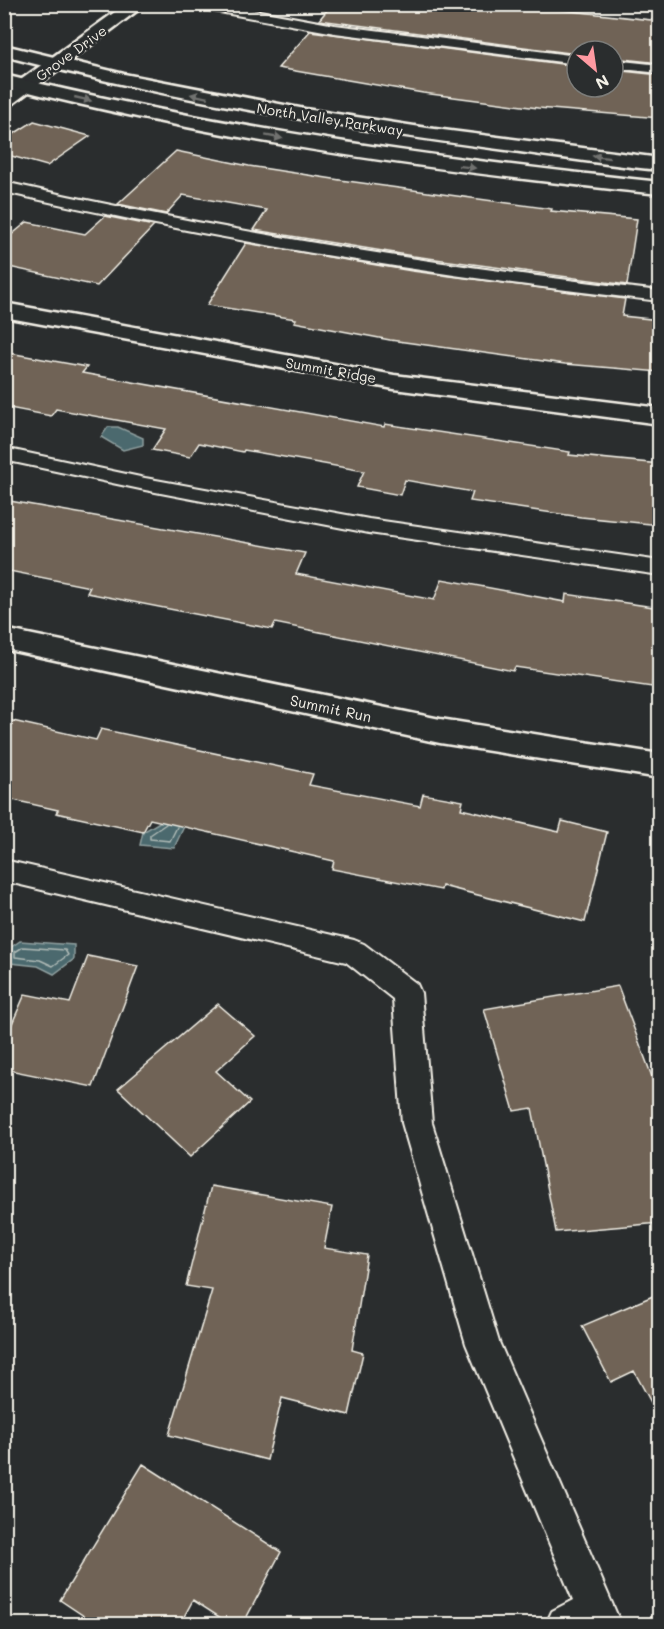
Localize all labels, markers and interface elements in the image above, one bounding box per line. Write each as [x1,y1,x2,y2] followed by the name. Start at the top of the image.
[32,21,110,85] street label: Grove Drive
[565,39,625,99] north arrow
[592,70,613,95] text: N
[190,90,208,100] one-way arrow
[74,95,92,105] one-way arrow
[255,98,405,140] street label: North Valley Parkway
[265,133,284,142] one-way arrow
[592,152,611,161] one-way arrow
[457,162,476,172] one-way arrow
[284,353,378,387] street label: Summit Ridge
[288,690,374,726] street label: Summit Run

